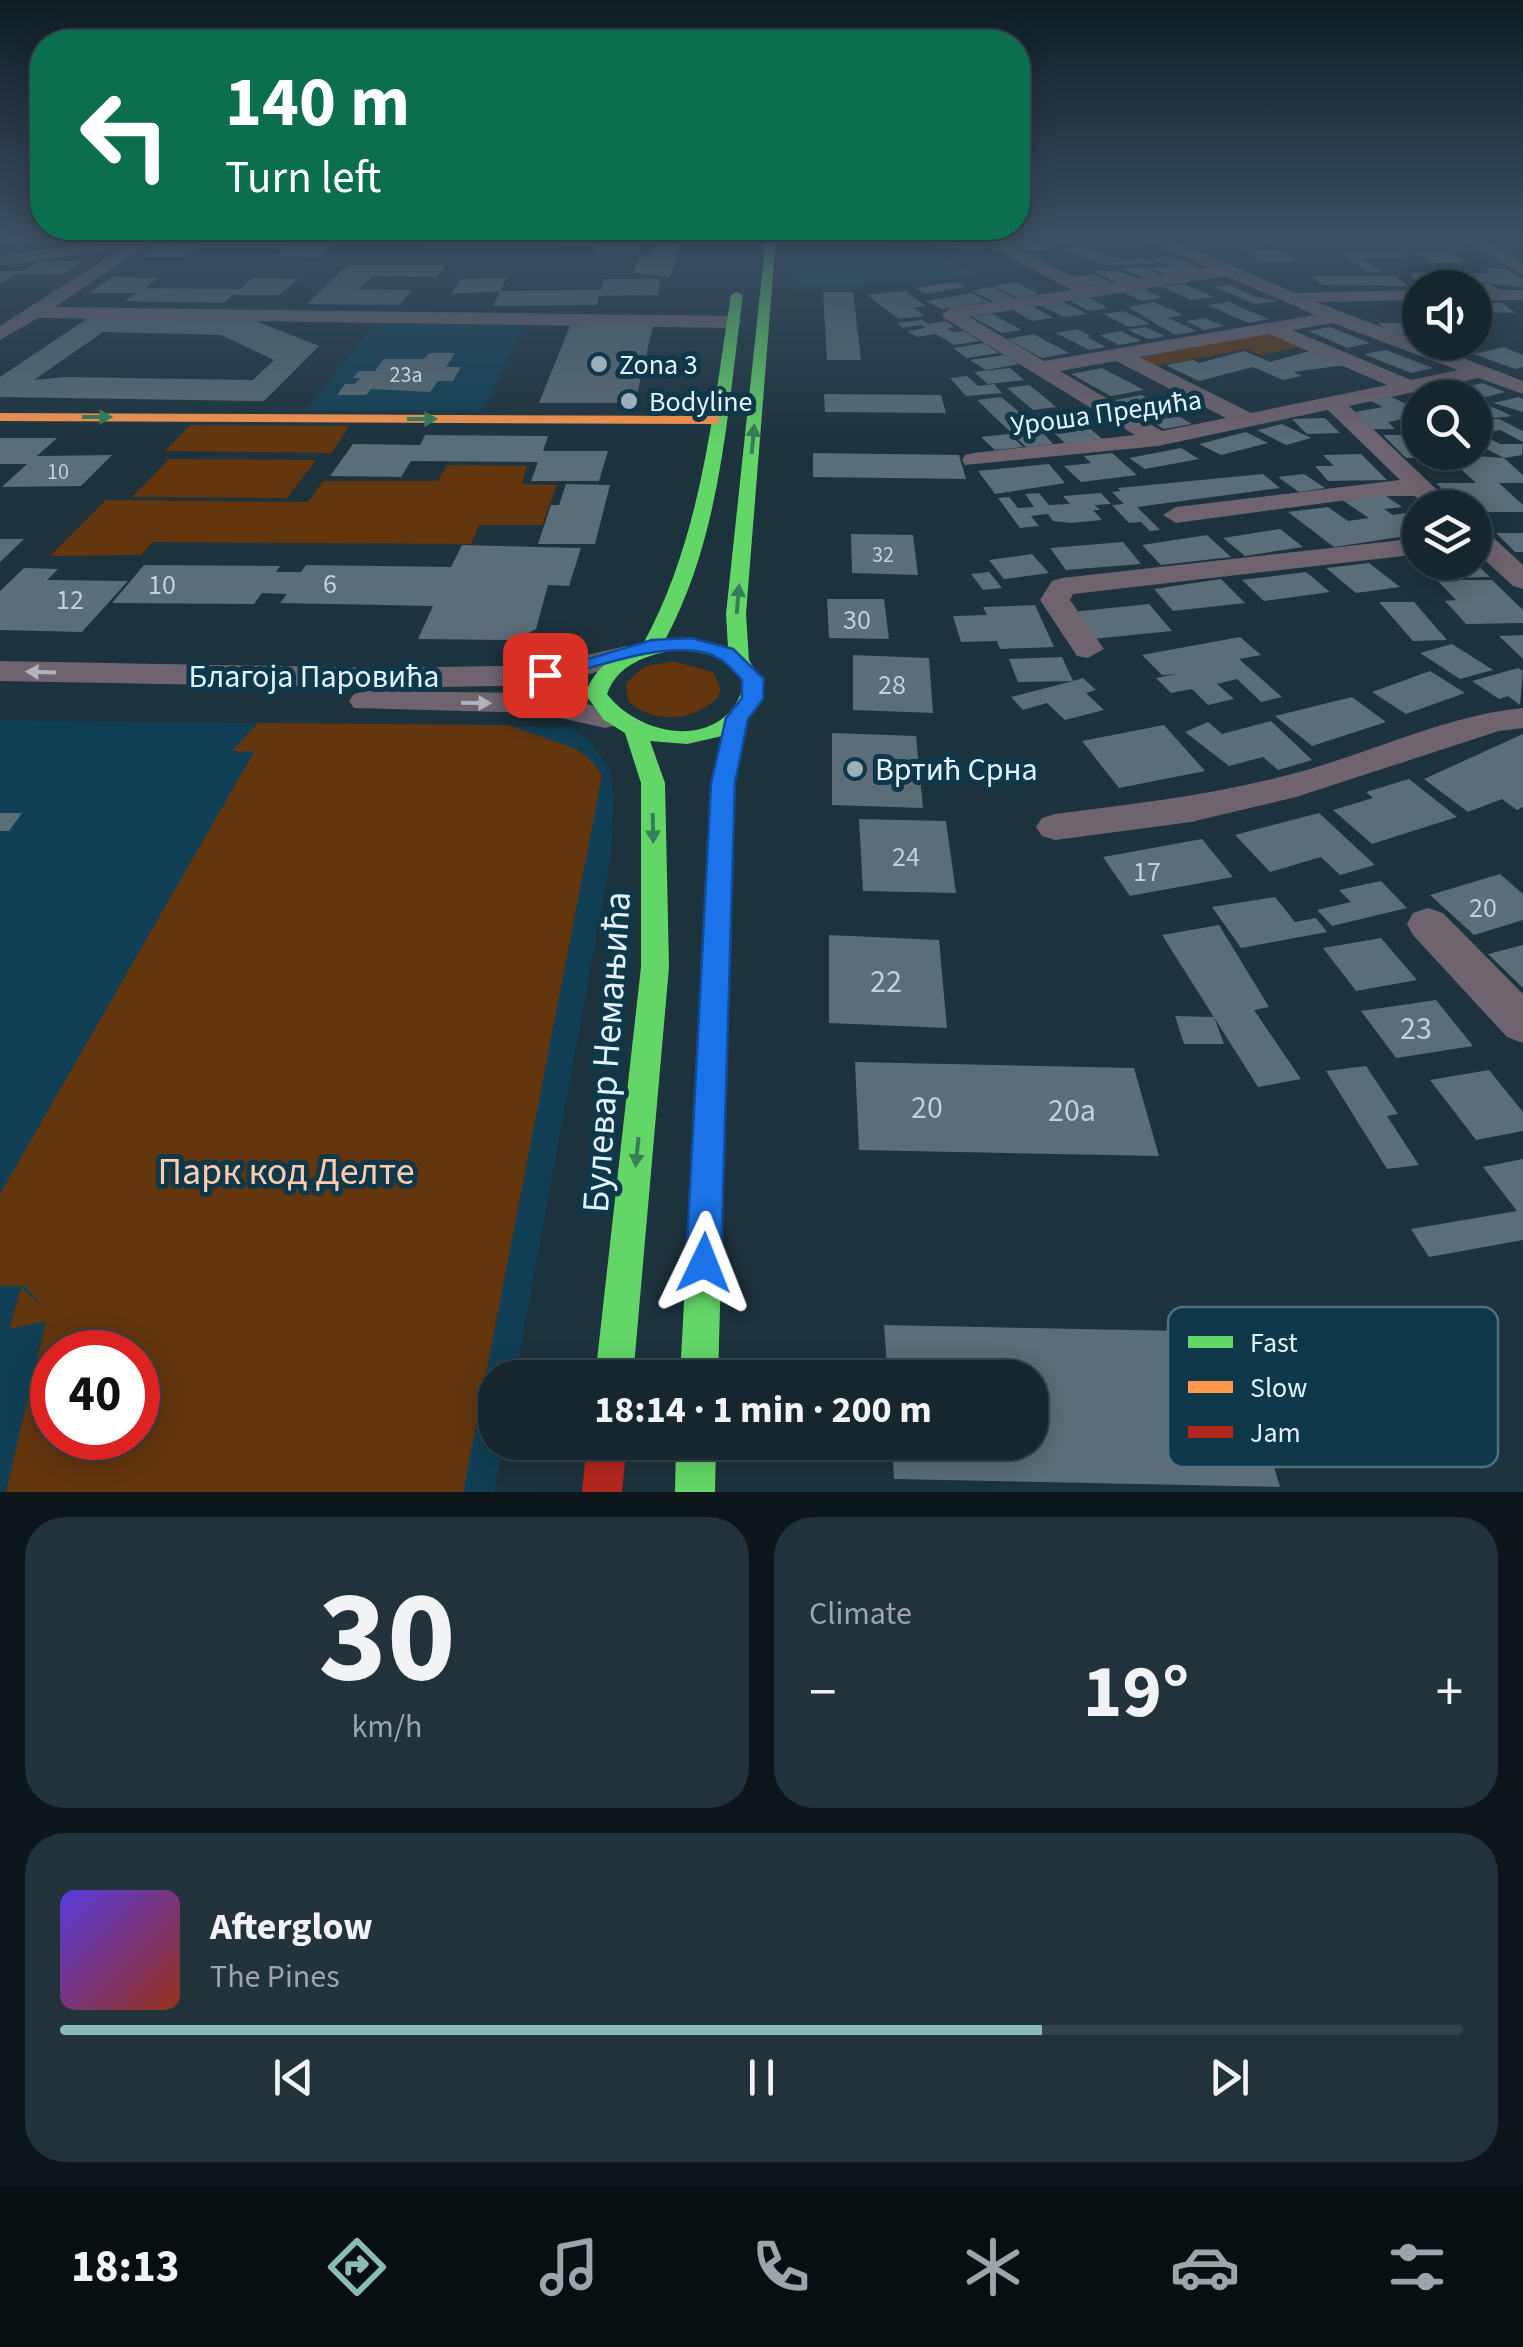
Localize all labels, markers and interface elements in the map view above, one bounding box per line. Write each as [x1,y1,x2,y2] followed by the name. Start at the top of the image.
[225,53,410,153] text: 140 m
[60,70,190,200] icon: left
[225,146,381,210] text: Turn left
[1402,270,1492,580] map controls
[1402,270,1492,360] button: sound
[619,345,698,385] place label: Zona 3
[588,353,610,375] marker: Zona 3
[390,359,422,391] house number: 23a
[1008,380,1204,446] street label: Уроша Предића
[1402,380,1492,470] button: search
[649,382,753,422] place label: Bodyline
[618,390,640,412] marker: Bodyline
[82,410,114,426] one-way arrow
[407,411,439,427] one-way arrow
[745,423,761,455] one-way arrow
[47,456,69,488] house number: 10
[1402,490,1492,580] button: layers
[872,539,894,571] house number: 32
[323,564,337,604] house number: 6
[148,565,176,605] house number: 10
[56,580,84,620] house number: 12
[730,582,746,614] one-way arrow
[843,600,871,640] house number: 30
[503,633,588,718] pin
[518,648,573,703] icon: arrive
[189,654,439,700] street label: Благоја Паровића
[25,664,57,680] one-way arrow
[878,665,906,705] house number: 28
[461,695,493,711] one-way arrow
[875,747,1038,793] place label: Вртић Срна
[844,758,866,780] marker: Вртић Срна
[646,813,662,845] one-way arrow
[892,837,920,877] house number: 24
[1133,852,1161,892] house number: 17
[1469,888,1497,928] house number: 20
[569,890,645,1214] street label: Булевар Немањића
[870,959,902,1005] house number: 22
[1400,1006,1432,1052] house number: 23
[911,1085,943,1131] house number: 20
[1048,1088,1096,1134] house number: 20a
[628,1137,644,1169] one-way arrow
[157,1145,415,1199] park label: Парк код Делте
[652,1211,756,1315] position arrow
[1168,1307,1498,1467] legend
[1250,1323,1298,1363] text: Fast
[30,1330,160,1460] speed limit sign: 40
[1250,1368,1307,1408] text: Slow
[594,1383,932,1437] text: 18:14 · 1 min · 200 m
[1250,1413,1301,1453] text: Jam
[318,1546,456,1731] text: 30
[809,1591,912,1637] text: Climate
[1083,1639,1189,1746] text: 19°
[809,1654,836,1732] text: −
[1436,1654,1463,1732] text: +
[352,1704,422,1750] text: km/h
[210,1900,373,1954] text: Afterglow
[210,1954,340,2000] text: The Pines
[266,2050,321,2105] icon: previous
[734,2050,789,2105] icon: pause
[1202,2050,1257,2105] icon: next
[322,2232,392,2302] icon: directions
[534,2232,604,2302] icon: music
[746,2232,816,2302] icon: phone
[958,2232,1028,2302] icon: climate
[1170,2232,1240,2302] icon: car
[1382,2232,1452,2302] icon: filters
[71,2235,180,2299] text: 18:13

